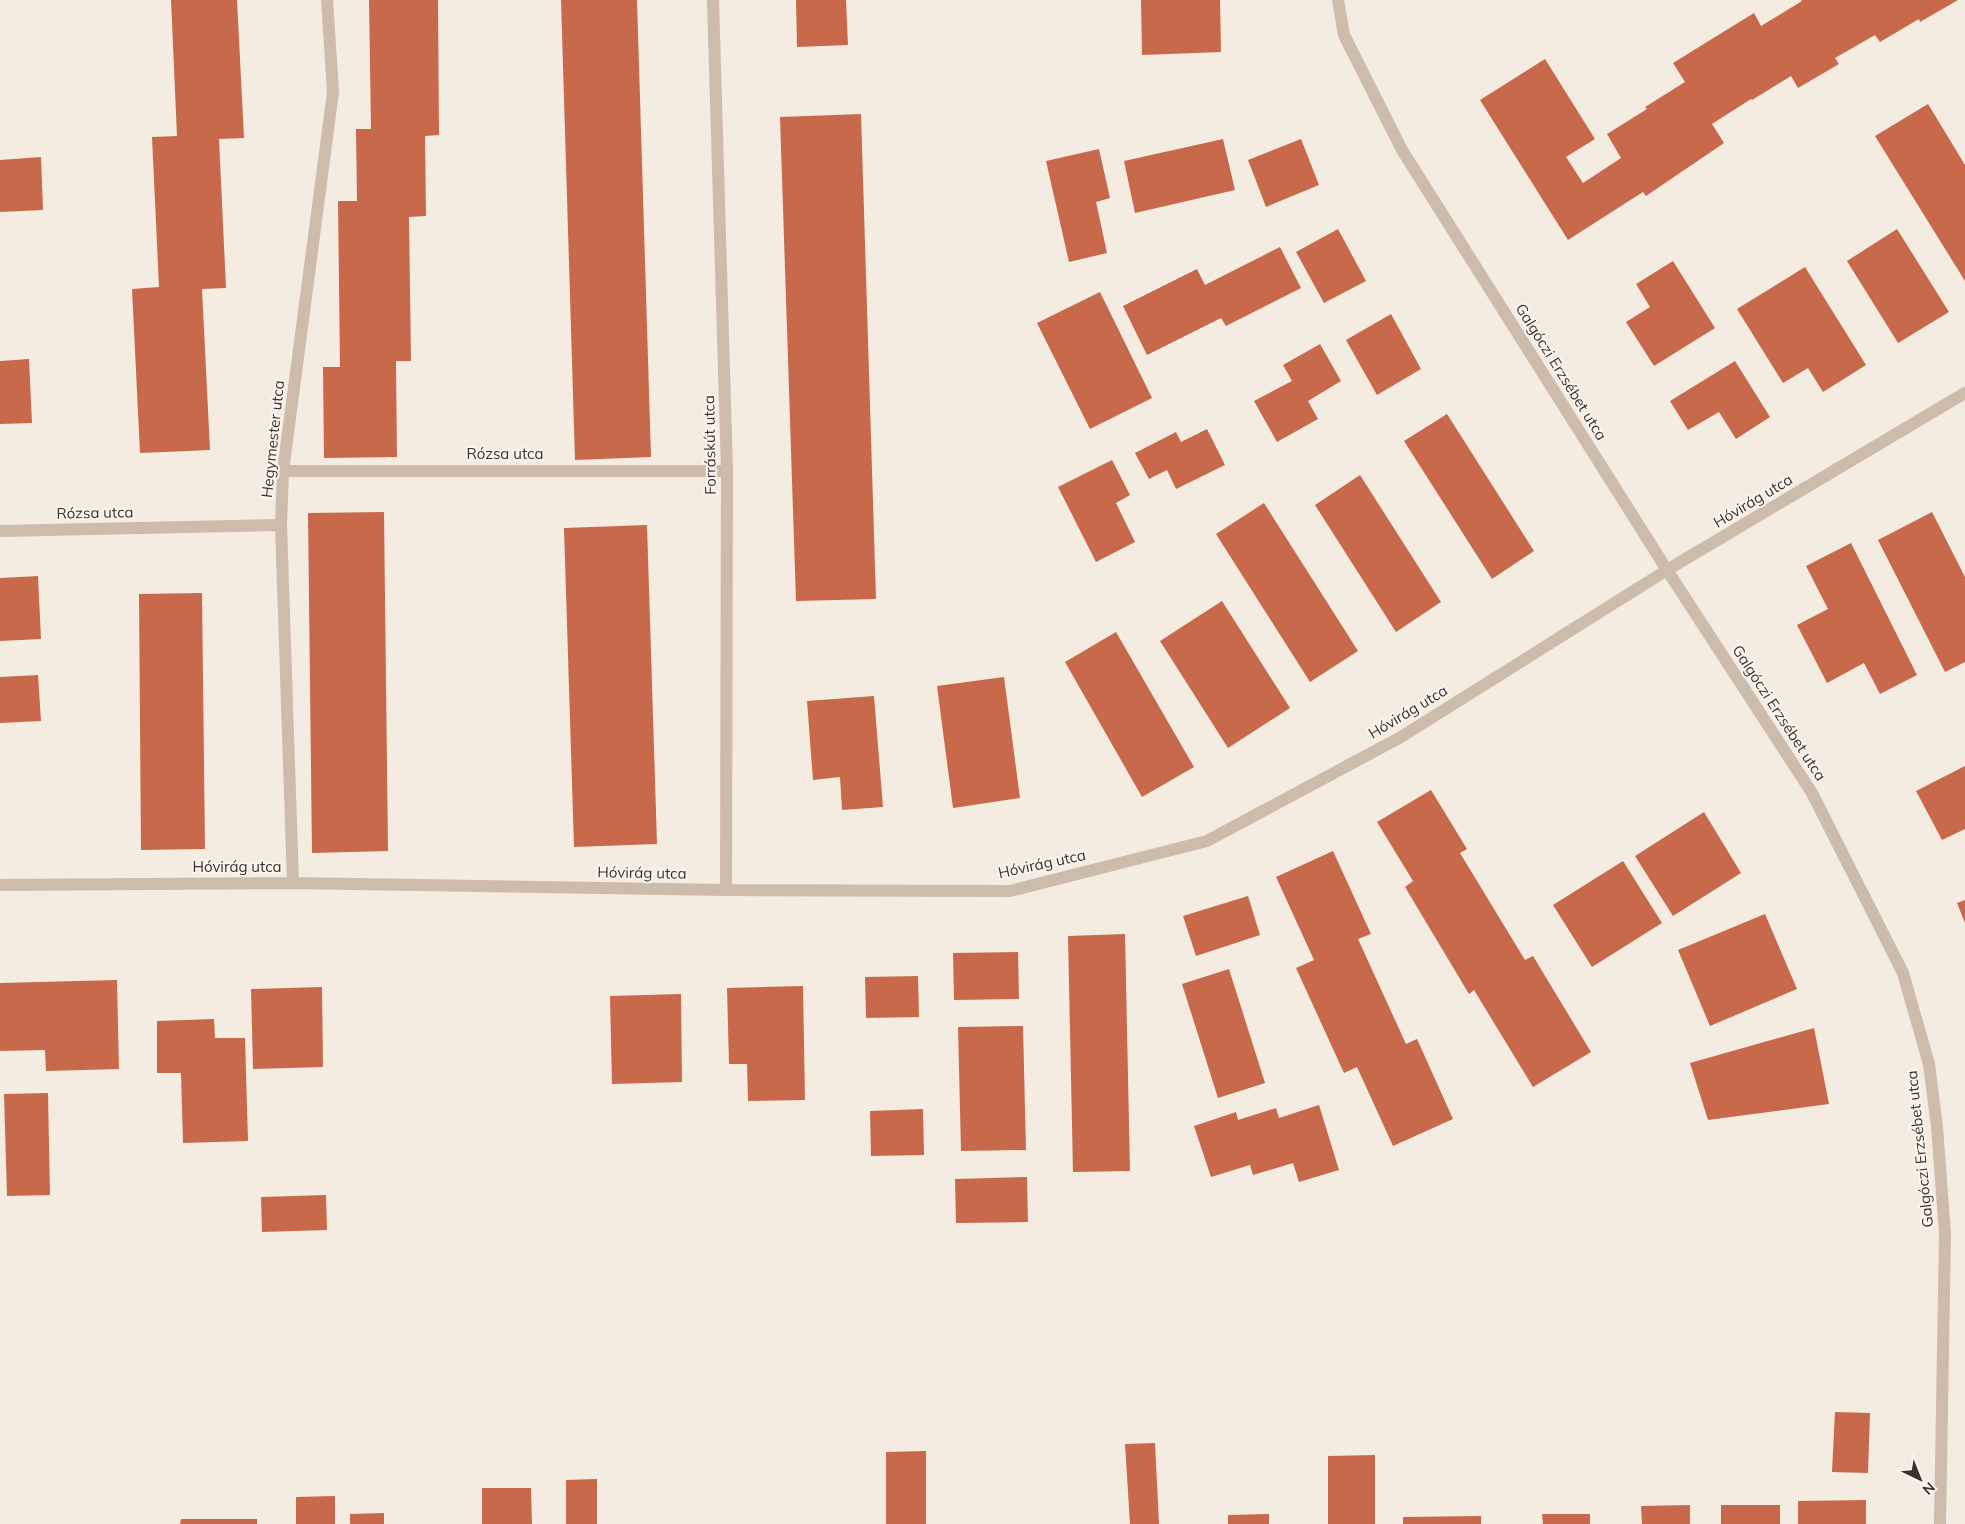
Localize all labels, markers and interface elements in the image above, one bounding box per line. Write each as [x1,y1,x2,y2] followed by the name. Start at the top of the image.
[1512,300,1611,444] street label: Galgóczi Erzsébet utca
[257,379,288,499] street label: Hegymester utca
[699,395,720,495] street label: Forráskút utca
[467,444,543,463] street label: Rózsa utca
[1710,469,1796,532] street label: Hóvirág utca
[56,502,134,523] street label: Rózsa utca
[1728,641,1830,784] street label: Galgóczi Erzsébet utca
[1365,680,1451,743] street label: Hóvirág utca
[996,845,1087,882] street label: Hóvirág utca
[192,857,282,876] street label: Hóvirág utca
[597,862,687,883] street label: Hóvirág utca
[1902,1070,1937,1229] street label: Galgóczi Erzsébet utca
[1895,1454,1945,1504] north arrow
[1919,1478,1939,1499] text: N

